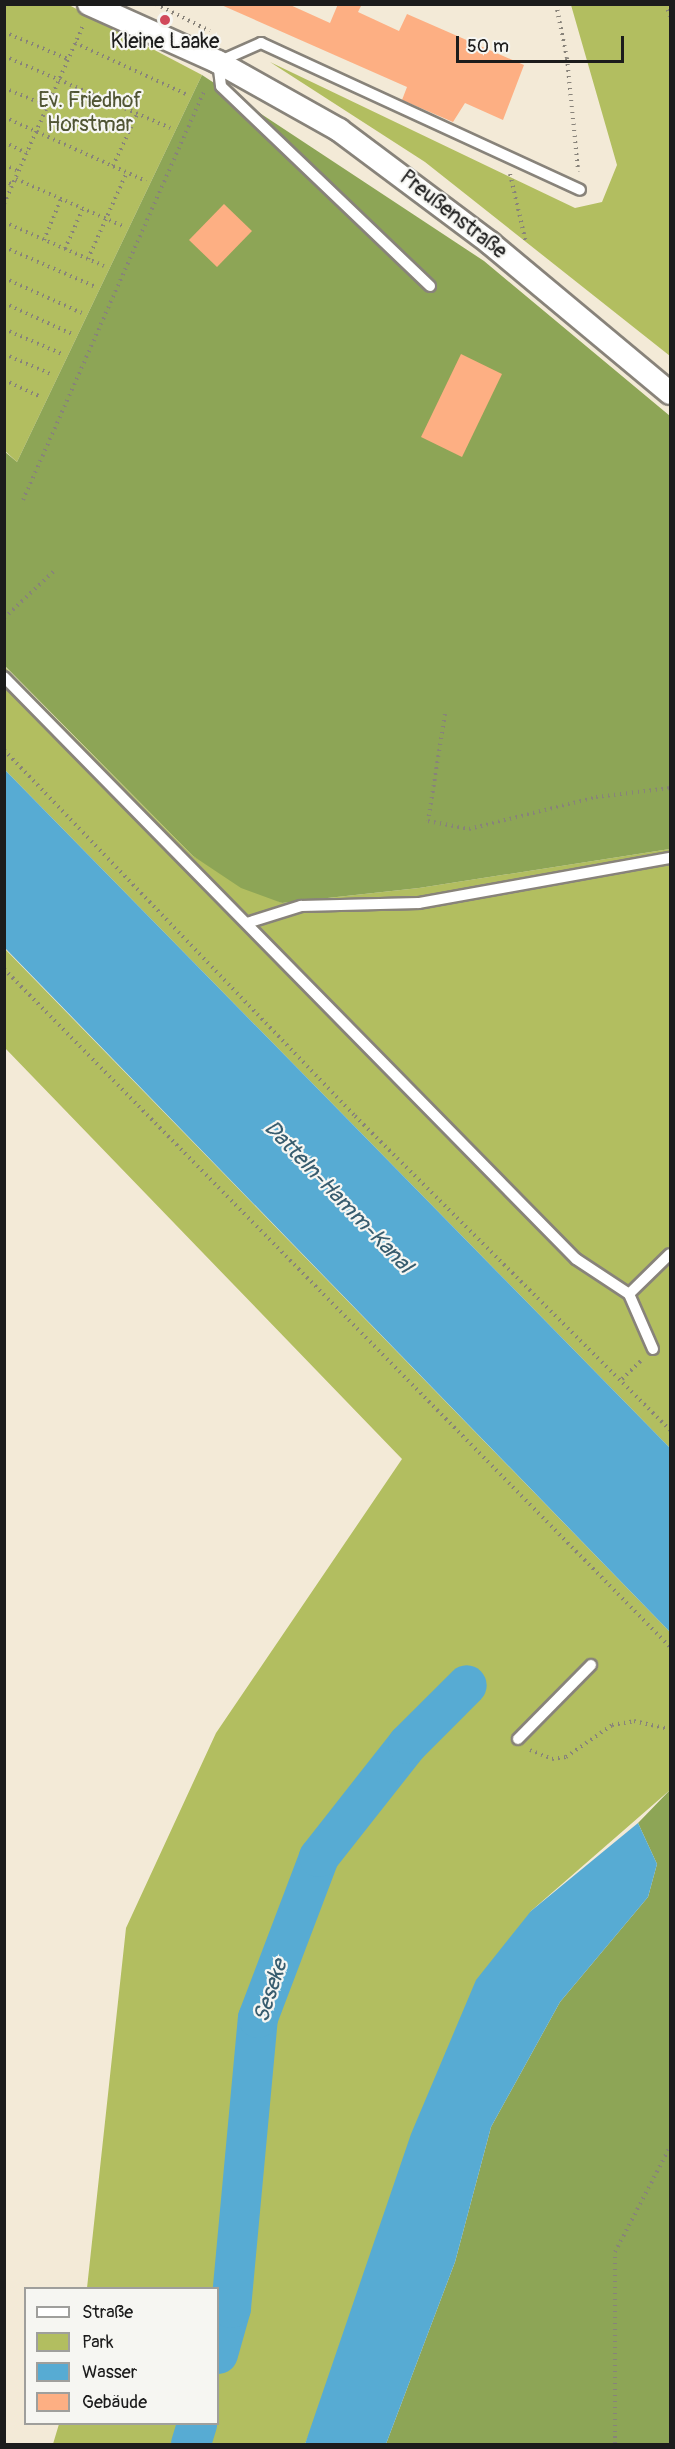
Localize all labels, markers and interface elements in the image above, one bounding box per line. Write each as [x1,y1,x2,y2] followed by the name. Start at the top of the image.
[158,13,172,27] marker: Kleine Laake
[459,24,627,62] scale bar
[111,29,219,55] place label: Kleine Laake
[467,35,509,58] text: 50 m
[38,88,142,138] park label: Ev. Friedhof Horstmar
[394,165,512,265] street label: Preußenstraße
[258,1115,418,1279] water label: Datteln-Hamm-Kanal
[249,1956,293,2026] water label: Seseke
[24,2287,219,2425] legend
[82,2301,133,2324] text: Straße
[82,2331,114,2354] text: Park
[82,2361,137,2384] text: Wasser
[82,2391,147,2414] text: Gebäude

